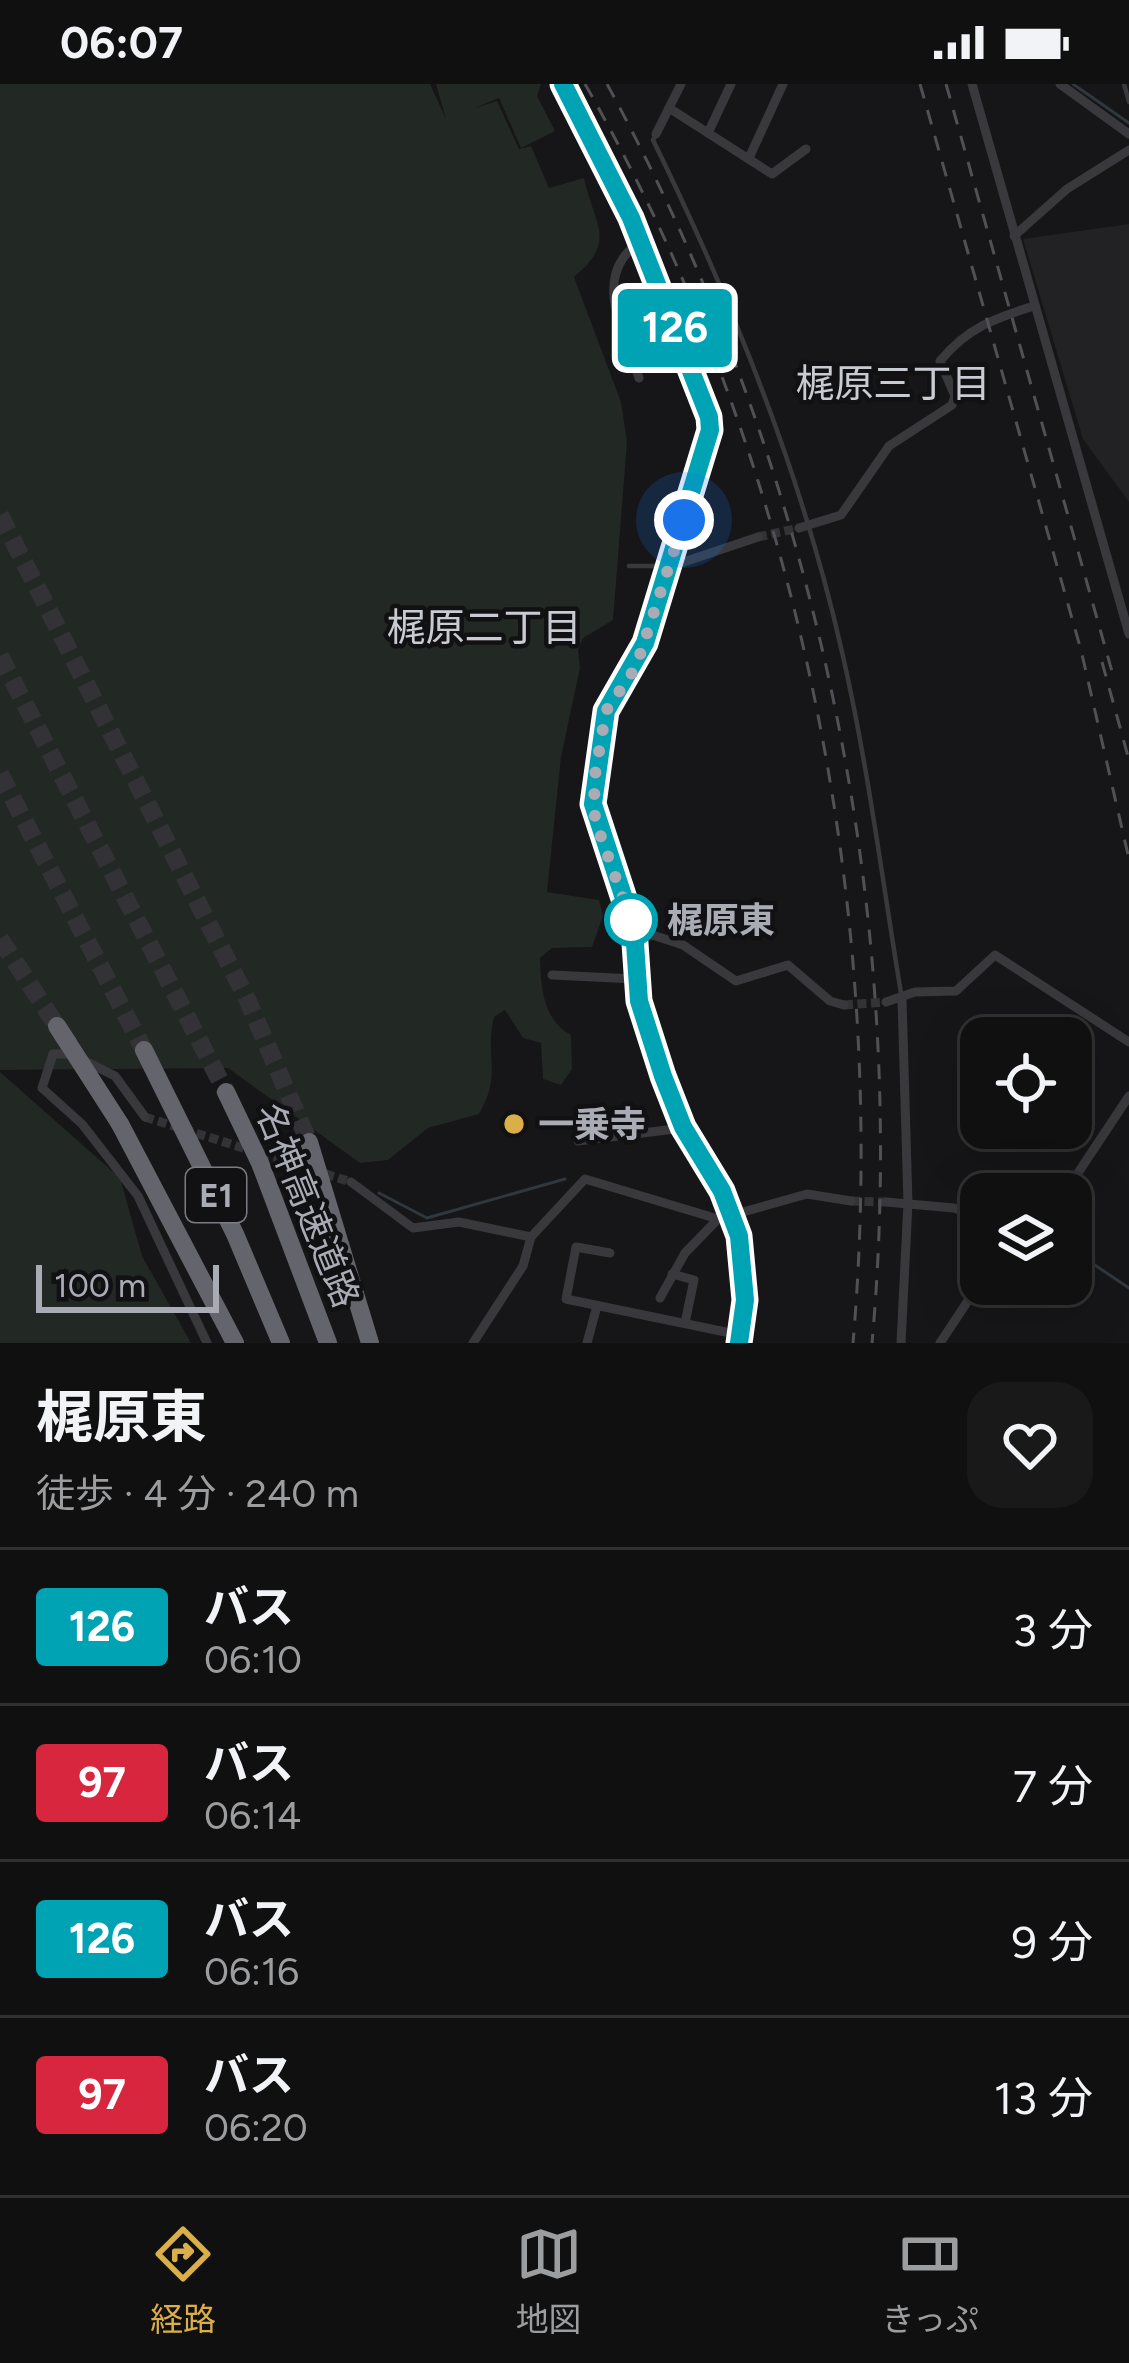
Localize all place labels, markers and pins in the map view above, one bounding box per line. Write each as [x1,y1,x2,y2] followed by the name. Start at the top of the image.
[606,895,656,945] marker: 梶原東
[667,899,775,942] place label: 梶原東
[538,1103,646,1146] place label: 一乗寺
[501,1111,527,1137] marker: 一乗寺

